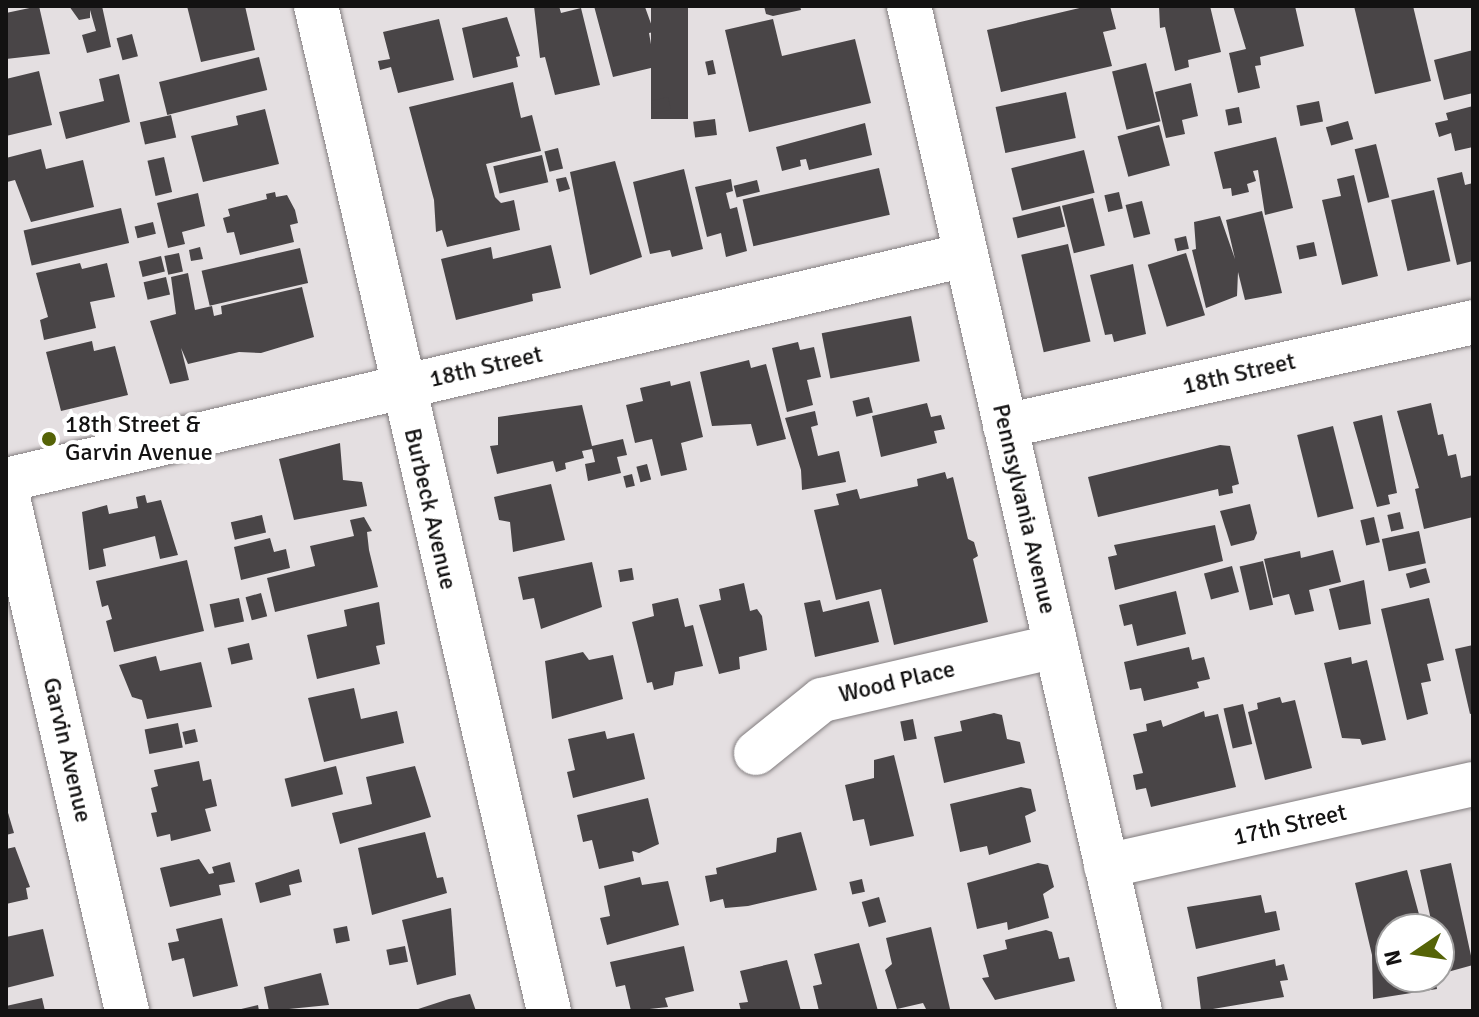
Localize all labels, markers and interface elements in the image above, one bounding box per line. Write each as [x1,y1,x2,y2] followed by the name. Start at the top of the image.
[427,340,545,394] street label: 18th Street
[1180,347,1298,401] street label: 18th Street
[986,401,1062,617] street label: Pennsylvania Avenue
[65,411,213,467] place label: 18th Street & Garvin Avenue
[397,425,463,593] street label: Burbeck Avenue
[40,430,58,448] marker: 18th Street & Garvin Avenue
[836,655,958,709] street label: Wood Place
[36,675,98,825] street label: Garvin Avenue
[1231,798,1349,852] street label: 17th Street
[1375,913,1455,993] north arrow
[1378,948,1408,969] text: N

